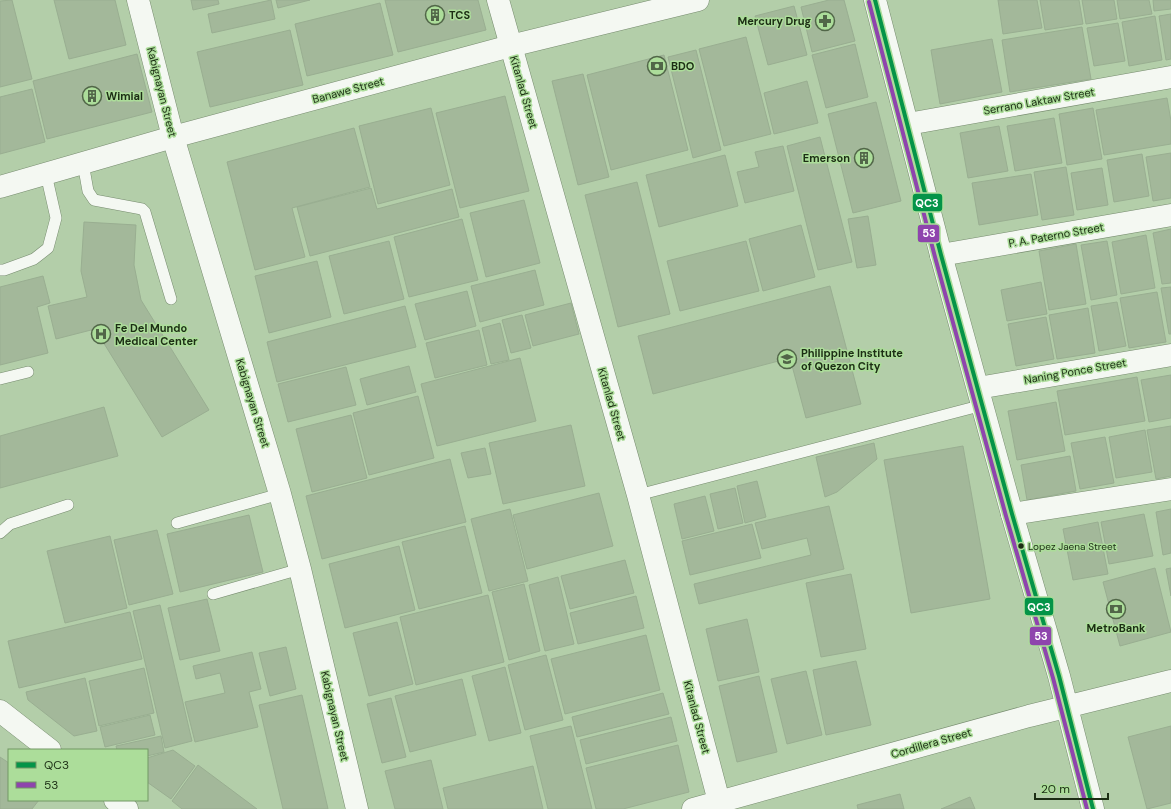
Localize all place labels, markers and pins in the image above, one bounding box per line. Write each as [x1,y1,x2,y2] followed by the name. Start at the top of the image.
[424,4,446,26] building icon: TCS
[449,8,470,22] place label: TCS
[814,10,836,32] pharmacy icon: Mercury Drug
[737,14,811,28] place label: Mercury Drug
[646,55,668,77] bank icon: BDO
[671,59,695,73] place label: BDO
[81,85,103,107] building icon: Wimial
[106,89,143,103] place label: Wimial
[853,147,875,169] building icon: Emerson
[803,151,850,165] place label: Emerson
[115,321,198,348] place label: Fe Del Mundo Medical Center
[90,323,112,345] hospital icon: Fe Del Mundo Medical Center
[801,346,903,373] place label: Philippine Institute of Quezon City
[776,348,798,370] school or university icon: Philippine Institute of Quezon City
[1028,540,1117,553] place label: Lopez Jaena Street
[1016,541,1026,551] marker: Lopez Jaena Street
[1105,598,1127,620] bank icon: MetroBank
[1087,621,1146,635] place label: MetroBank

